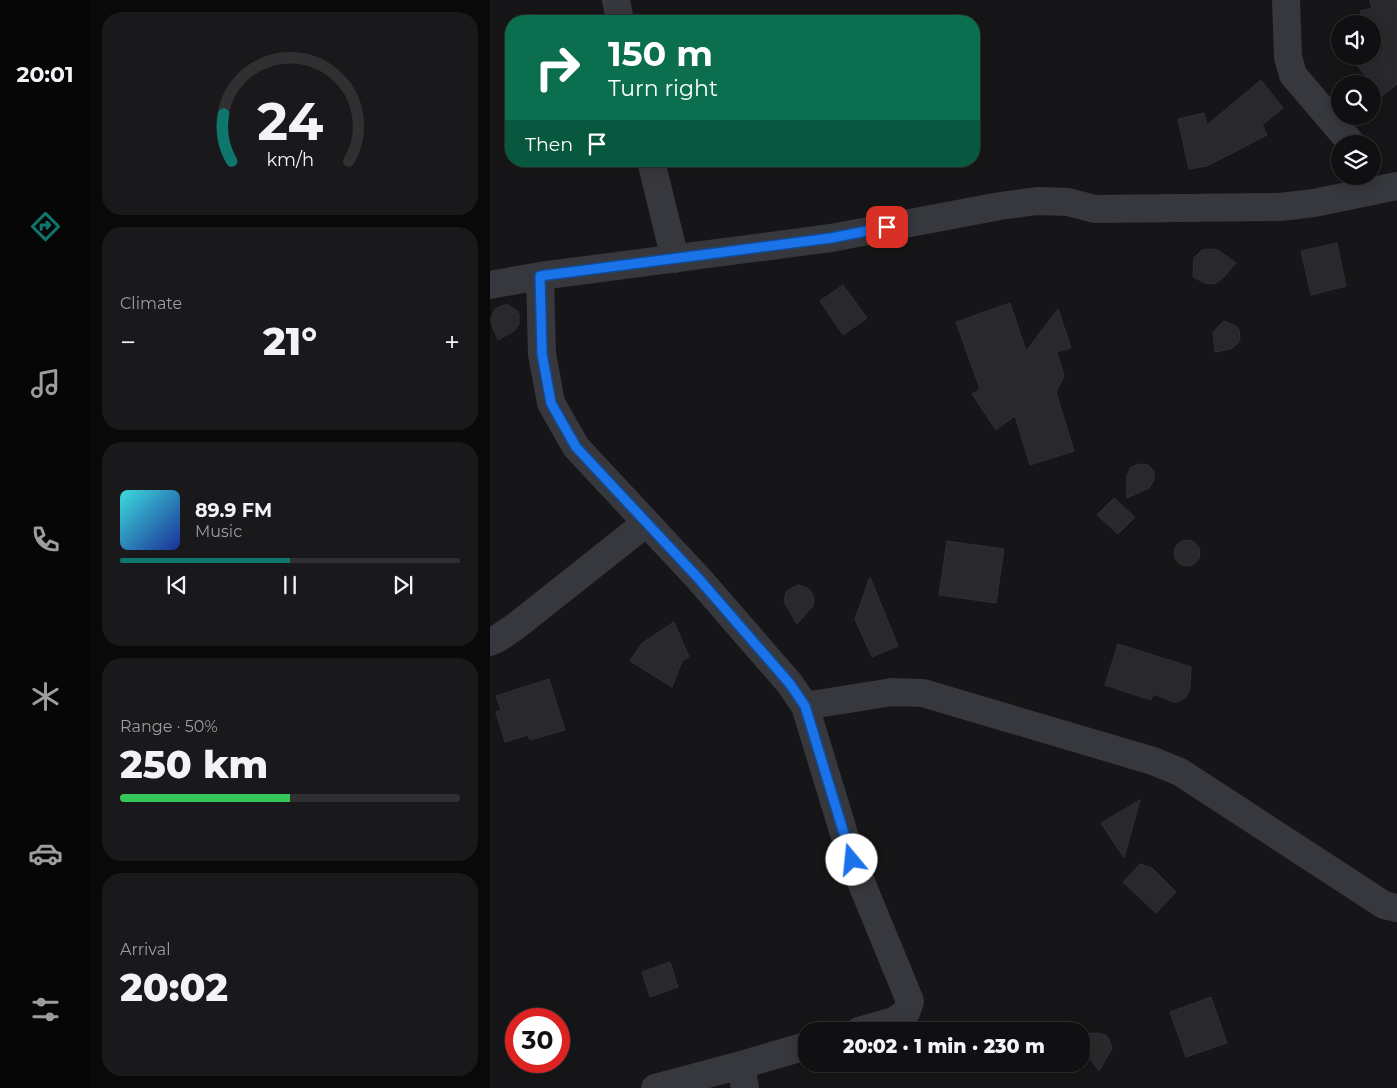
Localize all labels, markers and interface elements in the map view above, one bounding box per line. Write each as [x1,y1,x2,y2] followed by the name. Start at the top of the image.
[1331,15,1381,185] map controls
[1331,15,1381,65] button: sound
[608,32,713,75] text: 150 m
[525,35,590,100] icon: right
[16,61,74,88] text: 20:01
[608,75,718,102] text: Turn right
[1331,75,1381,125] button: search
[257,90,323,153] text: 24
[583,130,611,158] icon: arrive
[525,133,573,156] text: Then
[1331,135,1381,185] button: layers
[266,149,314,170] text: km/h
[866,206,908,248] pin
[28,209,63,244] icon: directions
[873,213,901,241] icon: arrive
[120,294,182,313] text: Climate
[263,318,317,365] text: 21°
[120,325,136,359] text: −
[444,325,460,359] text: +
[28,366,63,401] icon: music
[195,499,272,522] text: 89.9 FM
[28,522,63,557] icon: phone
[195,522,242,541] text: Music
[163,571,191,599] icon: previous
[276,571,304,599] icon: pause
[389,571,417,599] icon: next
[28,679,63,714] icon: climate
[120,717,218,736] text: Range · 50%
[120,741,268,788] text: 250 km
[825,833,877,885] position arrow
[28,836,63,871] icon: car
[120,940,170,959] text: Arrival
[120,964,228,1011] text: 20:02
[28,992,63,1027] icon: filters
[505,1008,570,1073] speed limit sign: 30
[843,1035,1045,1058] text: 20:02 · 1 min · 230 m

